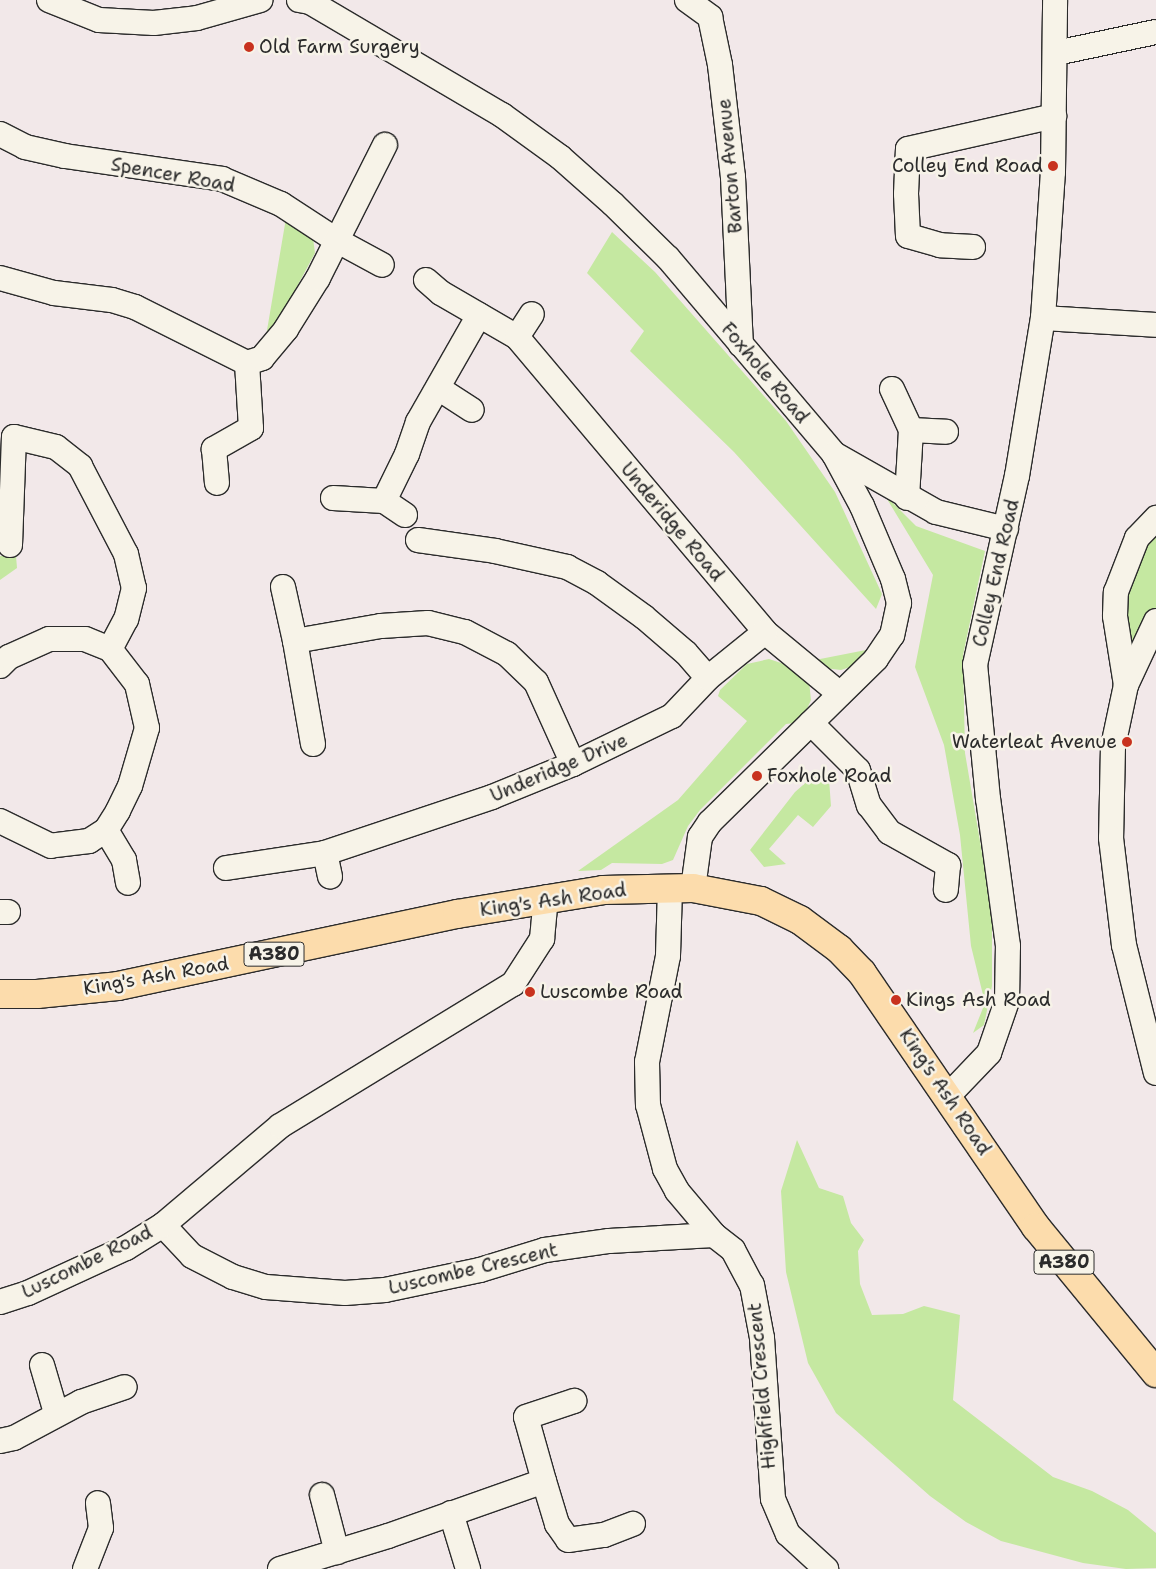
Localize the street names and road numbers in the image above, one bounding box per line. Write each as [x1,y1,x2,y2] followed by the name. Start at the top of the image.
[713,98,747,234] street label: Barton Avenue
[109,153,237,197] street label: Spencer Road
[716,318,814,428] street label: Foxhole Road
[616,458,728,586] street label: Underidge Road
[968,497,1024,649] street label: Colley End Road
[487,729,631,807] street label: Underidge Drive
[478,878,628,922] street label: King's Ash Road
[243,939,305,970] road number: A380
[81,952,231,1000] street label: King's Ash Road
[894,1024,996,1160] street label: King's Ash Road
[18,1220,156,1304] street label: Luscombe Road
[386,1238,560,1300] street label: Luscombe Crescent
[1033,1246,1095,1278] road number: A380
[743,1302,781,1470] street label: Highfield Crescent

